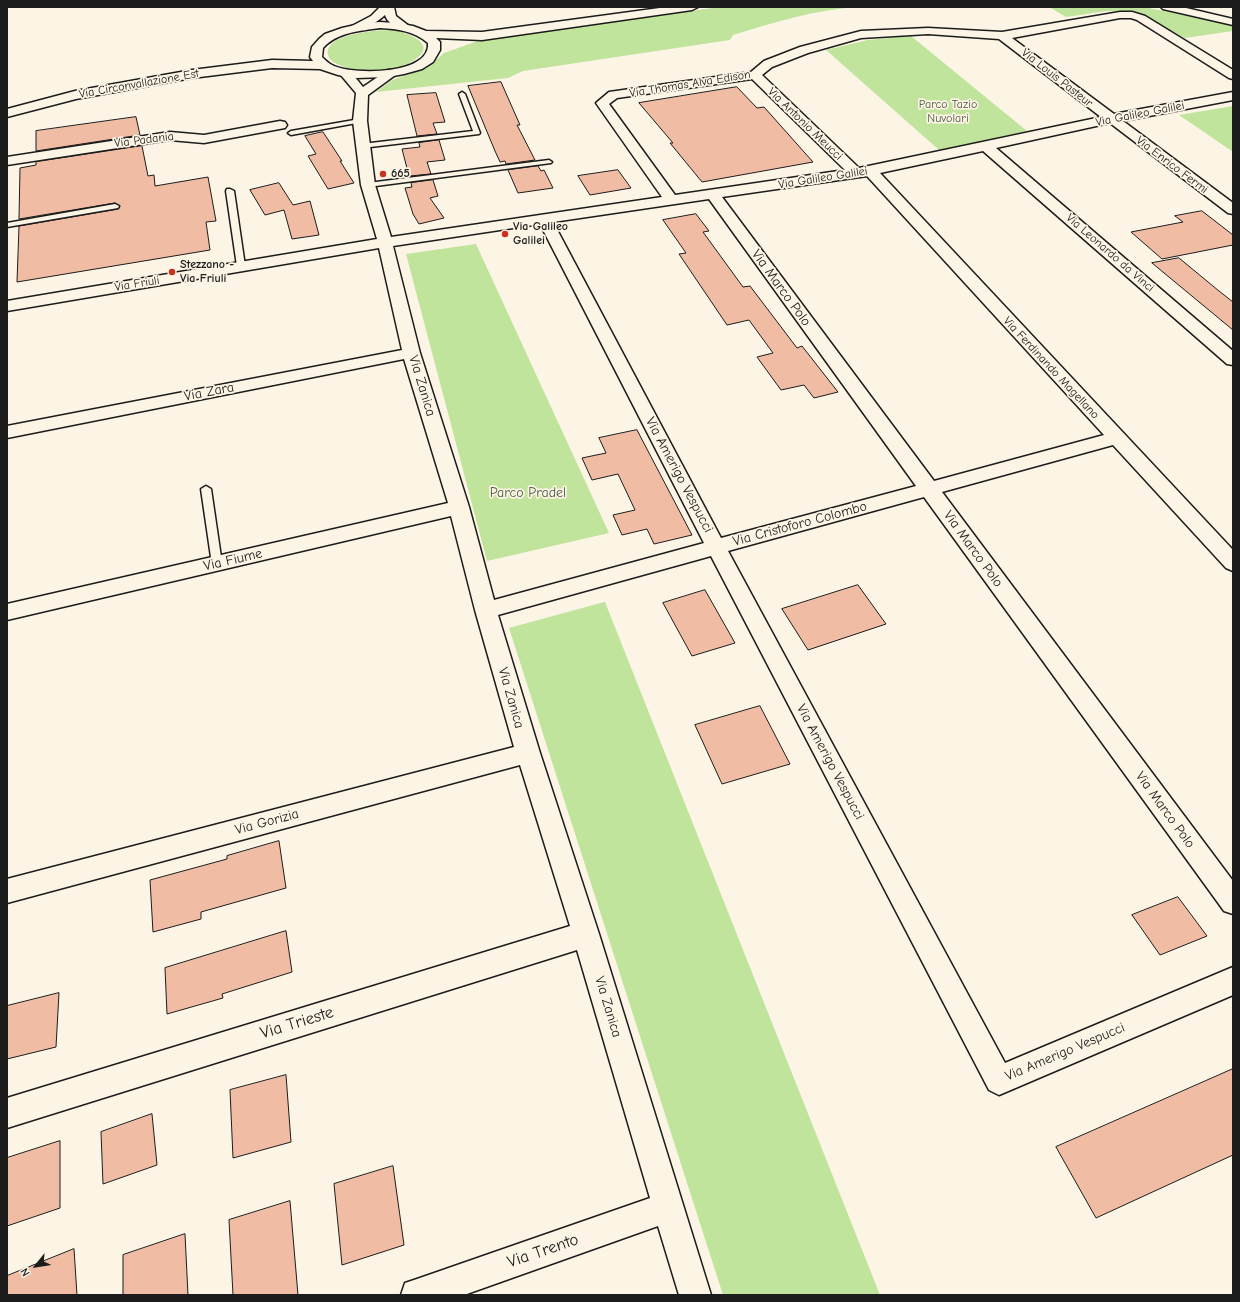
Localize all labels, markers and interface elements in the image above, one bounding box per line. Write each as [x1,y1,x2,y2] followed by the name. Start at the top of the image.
[1018,46,1096,110] street label: Via Louis Pasteur
[78,66,200,102] street label: Via Circonvallazione Est
[628,67,752,101] street label: Via Thomas Alva Edison
[765,85,845,163] street label: Via Antonio Meucci
[919,98,977,126] park label: Parco Tazio Nuvolari
[1094,98,1186,130] street label: Via Galileo Galilei
[113,129,175,151] street label: Via Padania
[1133,133,1211,197] street label: Via Enrico Fermi
[777,164,869,192] street label: Via Galileo Galilei
[391,167,410,181] place label: 665
[378,169,388,179] marker: 665
[1063,211,1157,295] street label: Via Leonardo da Vinci
[513,220,568,248] place label: Via Galileo Galilei
[500,229,510,239] marker: Via Galileo Galilei
[748,246,814,330] street label: Via Marco Polo
[180,258,234,286] place label: Stezzano - Via Friuli
[167,267,177,277] marker: Stezzano - Via Friuli
[114,273,160,295] street label: Via Friuli
[1000,314,1102,422] street label: Via Ferdinando Magellano
[405,353,439,419] street label: Via Zanica
[183,379,235,405] street label: Via Zara
[641,414,717,536] street label: Via Amerigo Vespucci
[490,485,566,501] park label: Parco Pradel
[731,498,869,550] street label: Via Cristoforo Colombo
[940,507,1006,591] street label: Via Marco Polo
[202,545,264,575] street label: Via Fiume
[494,665,528,731] street label: Via Zanica
[792,701,868,823] street label: Via Amerigo Vespucci
[1132,768,1198,852] street label: Via Marco Polo
[233,805,301,839] street label: Via Gorizia
[591,974,625,1040] street label: Via Zanica
[258,1002,336,1044] street label: Via Trieste
[1003,1019,1127,1085] street label: Via Amerigo Vespucci
[505,1229,581,1273] street label: Via Trento
[16,1246,56,1286] north arrow
[18,1266,33,1279] text: N

